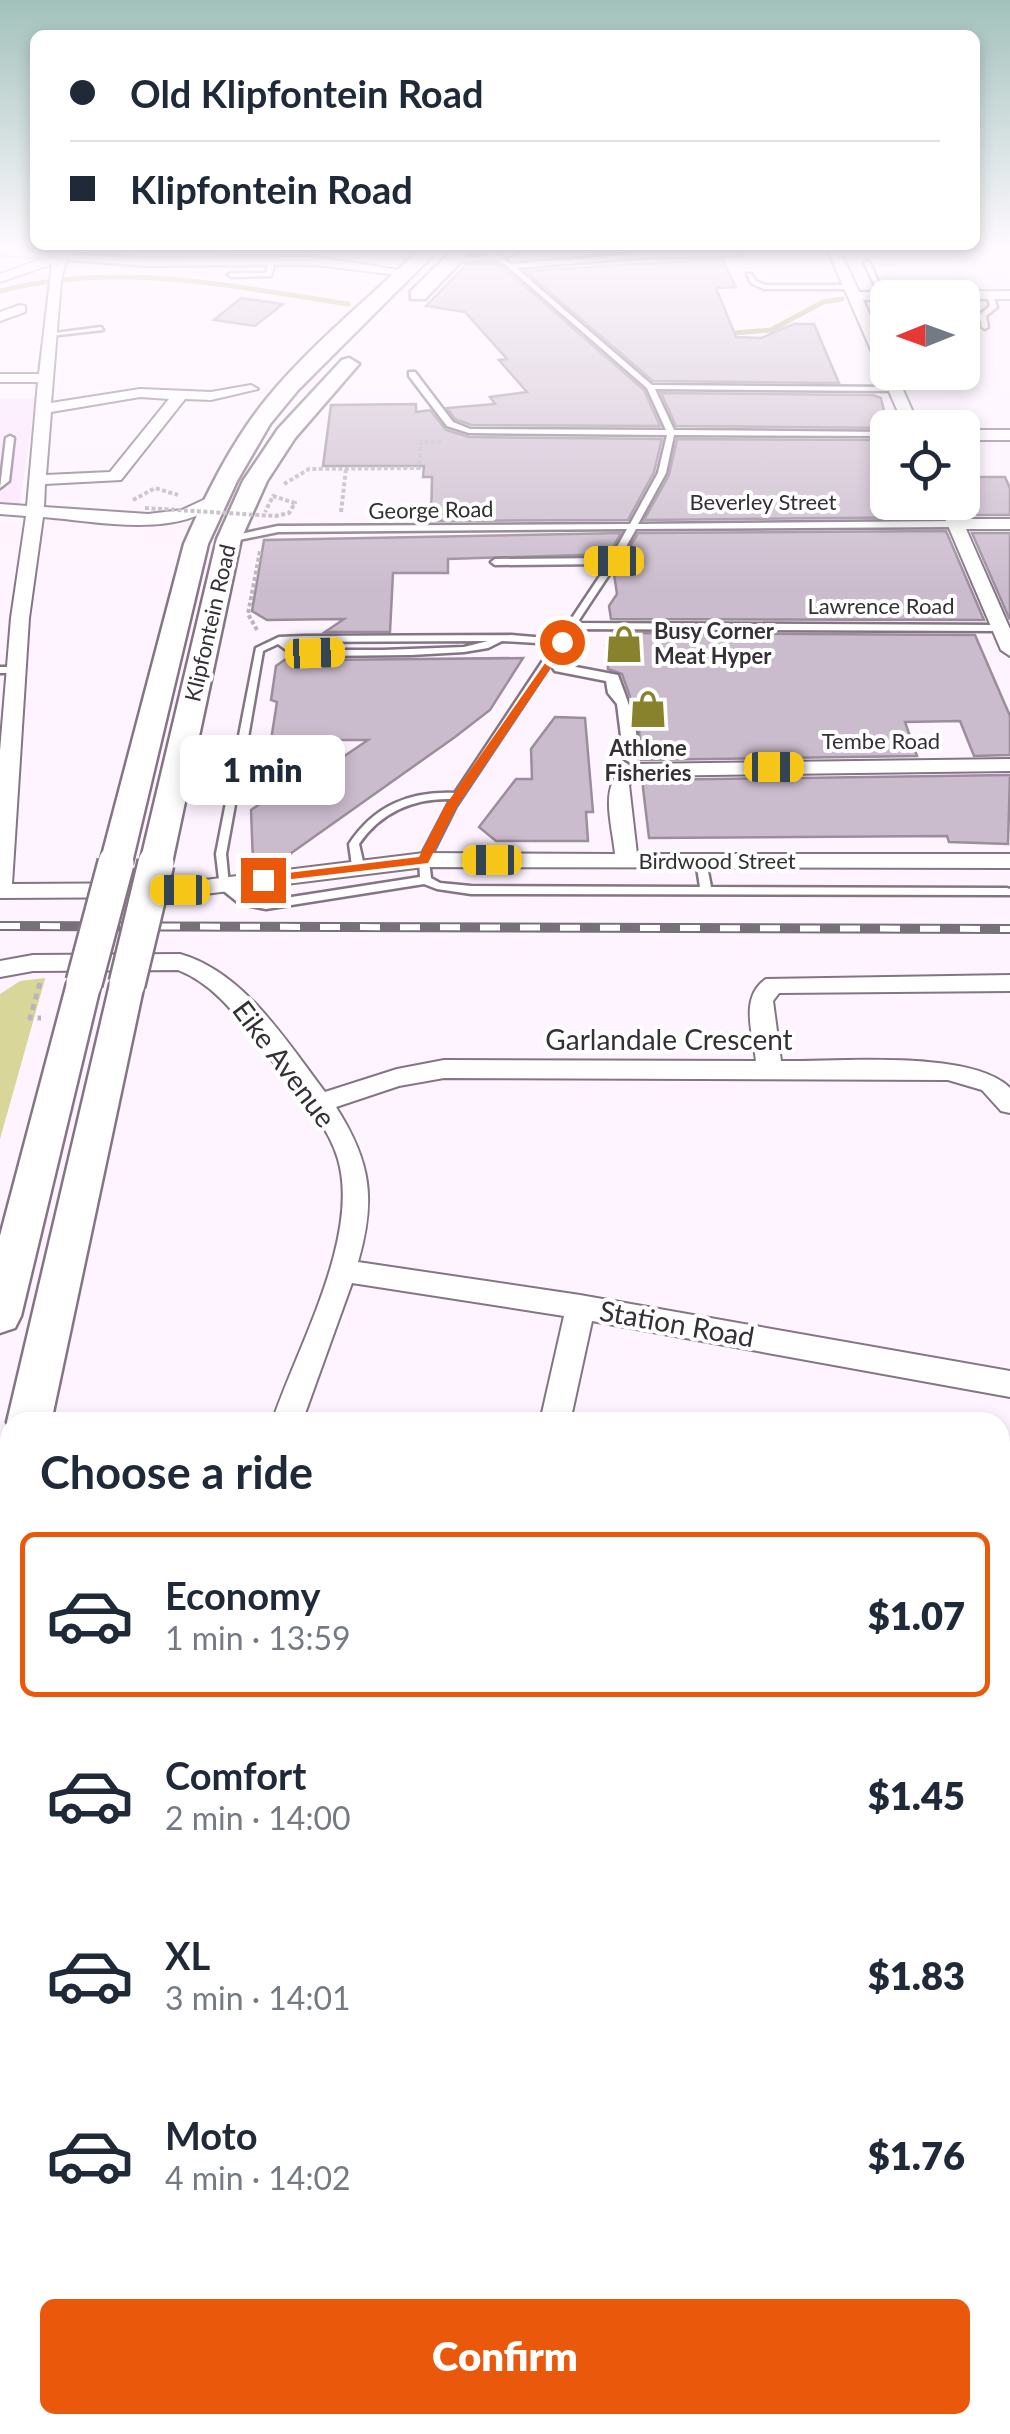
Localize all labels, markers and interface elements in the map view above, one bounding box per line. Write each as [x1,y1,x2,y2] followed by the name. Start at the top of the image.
[130,70,484,116] text: Old Klipfontein Road
[130,166,413,212] text: Klipfontein Road
[870,280,980,390] north arrow
[870,280,980,520] map controls
[870,410,980,520] button: locate
[690,488,837,515] street label: Beverley Street
[368,495,494,524] street label: George Road
[178,542,241,704] street label: Klipfontein Road
[584,546,644,576] car
[807,592,955,619] street label: Lawrence Road
[654,617,775,669] place label: Busy Corner Meat Hyper
[540,620,585,665] route start
[603,623,645,665] shop icon: Busy Corner Meat Hyper
[284,637,346,669] car
[627,688,669,730] shop icon: Athlone Fisheries
[822,727,940,754] street label: Tembe Road
[604,734,692,786] place label: Athlone Fisheries
[180,735,346,805] callout: 1 min
[223,750,302,789] text: 1 min
[744,752,804,782] car
[462,845,522,875] car
[638,847,796,874] street label: Birdwood Street
[241,858,286,903] route end
[150,875,210,905] car
[226,993,344,1134] street label: Eike Avenue
[545,1022,793,1056] street label: Garlandale Crescent
[597,1293,757,1353] street label: Station Road
[40,1445,313,1499] text: Choose a ride
[45,1570,135,1660] icon: car
[165,1572,320,1618] text: Economy
[868,1592,965,1638] text: $1.07
[165,1618,351,1657] text: 1 min · 13:59
[45,1750,135,1840] icon: car
[165,1752,306,1798] text: Comfort
[868,1772,965,1818] text: $1.45
[165,1798,351,1837] text: 2 min · 14:00
[45,1930,135,2020] icon: car
[165,1932,210,1978] text: XL
[868,1952,965,1998] text: $1.83
[165,1978,351,2017] text: 3 min · 14:01
[45,2110,135,2200] icon: car
[165,2112,258,2158] text: Moto
[868,2132,965,2178] text: $1.76
[165,2158,351,2197] text: 4 min · 14:02
[40,2299,970,2414] button: Confirm

